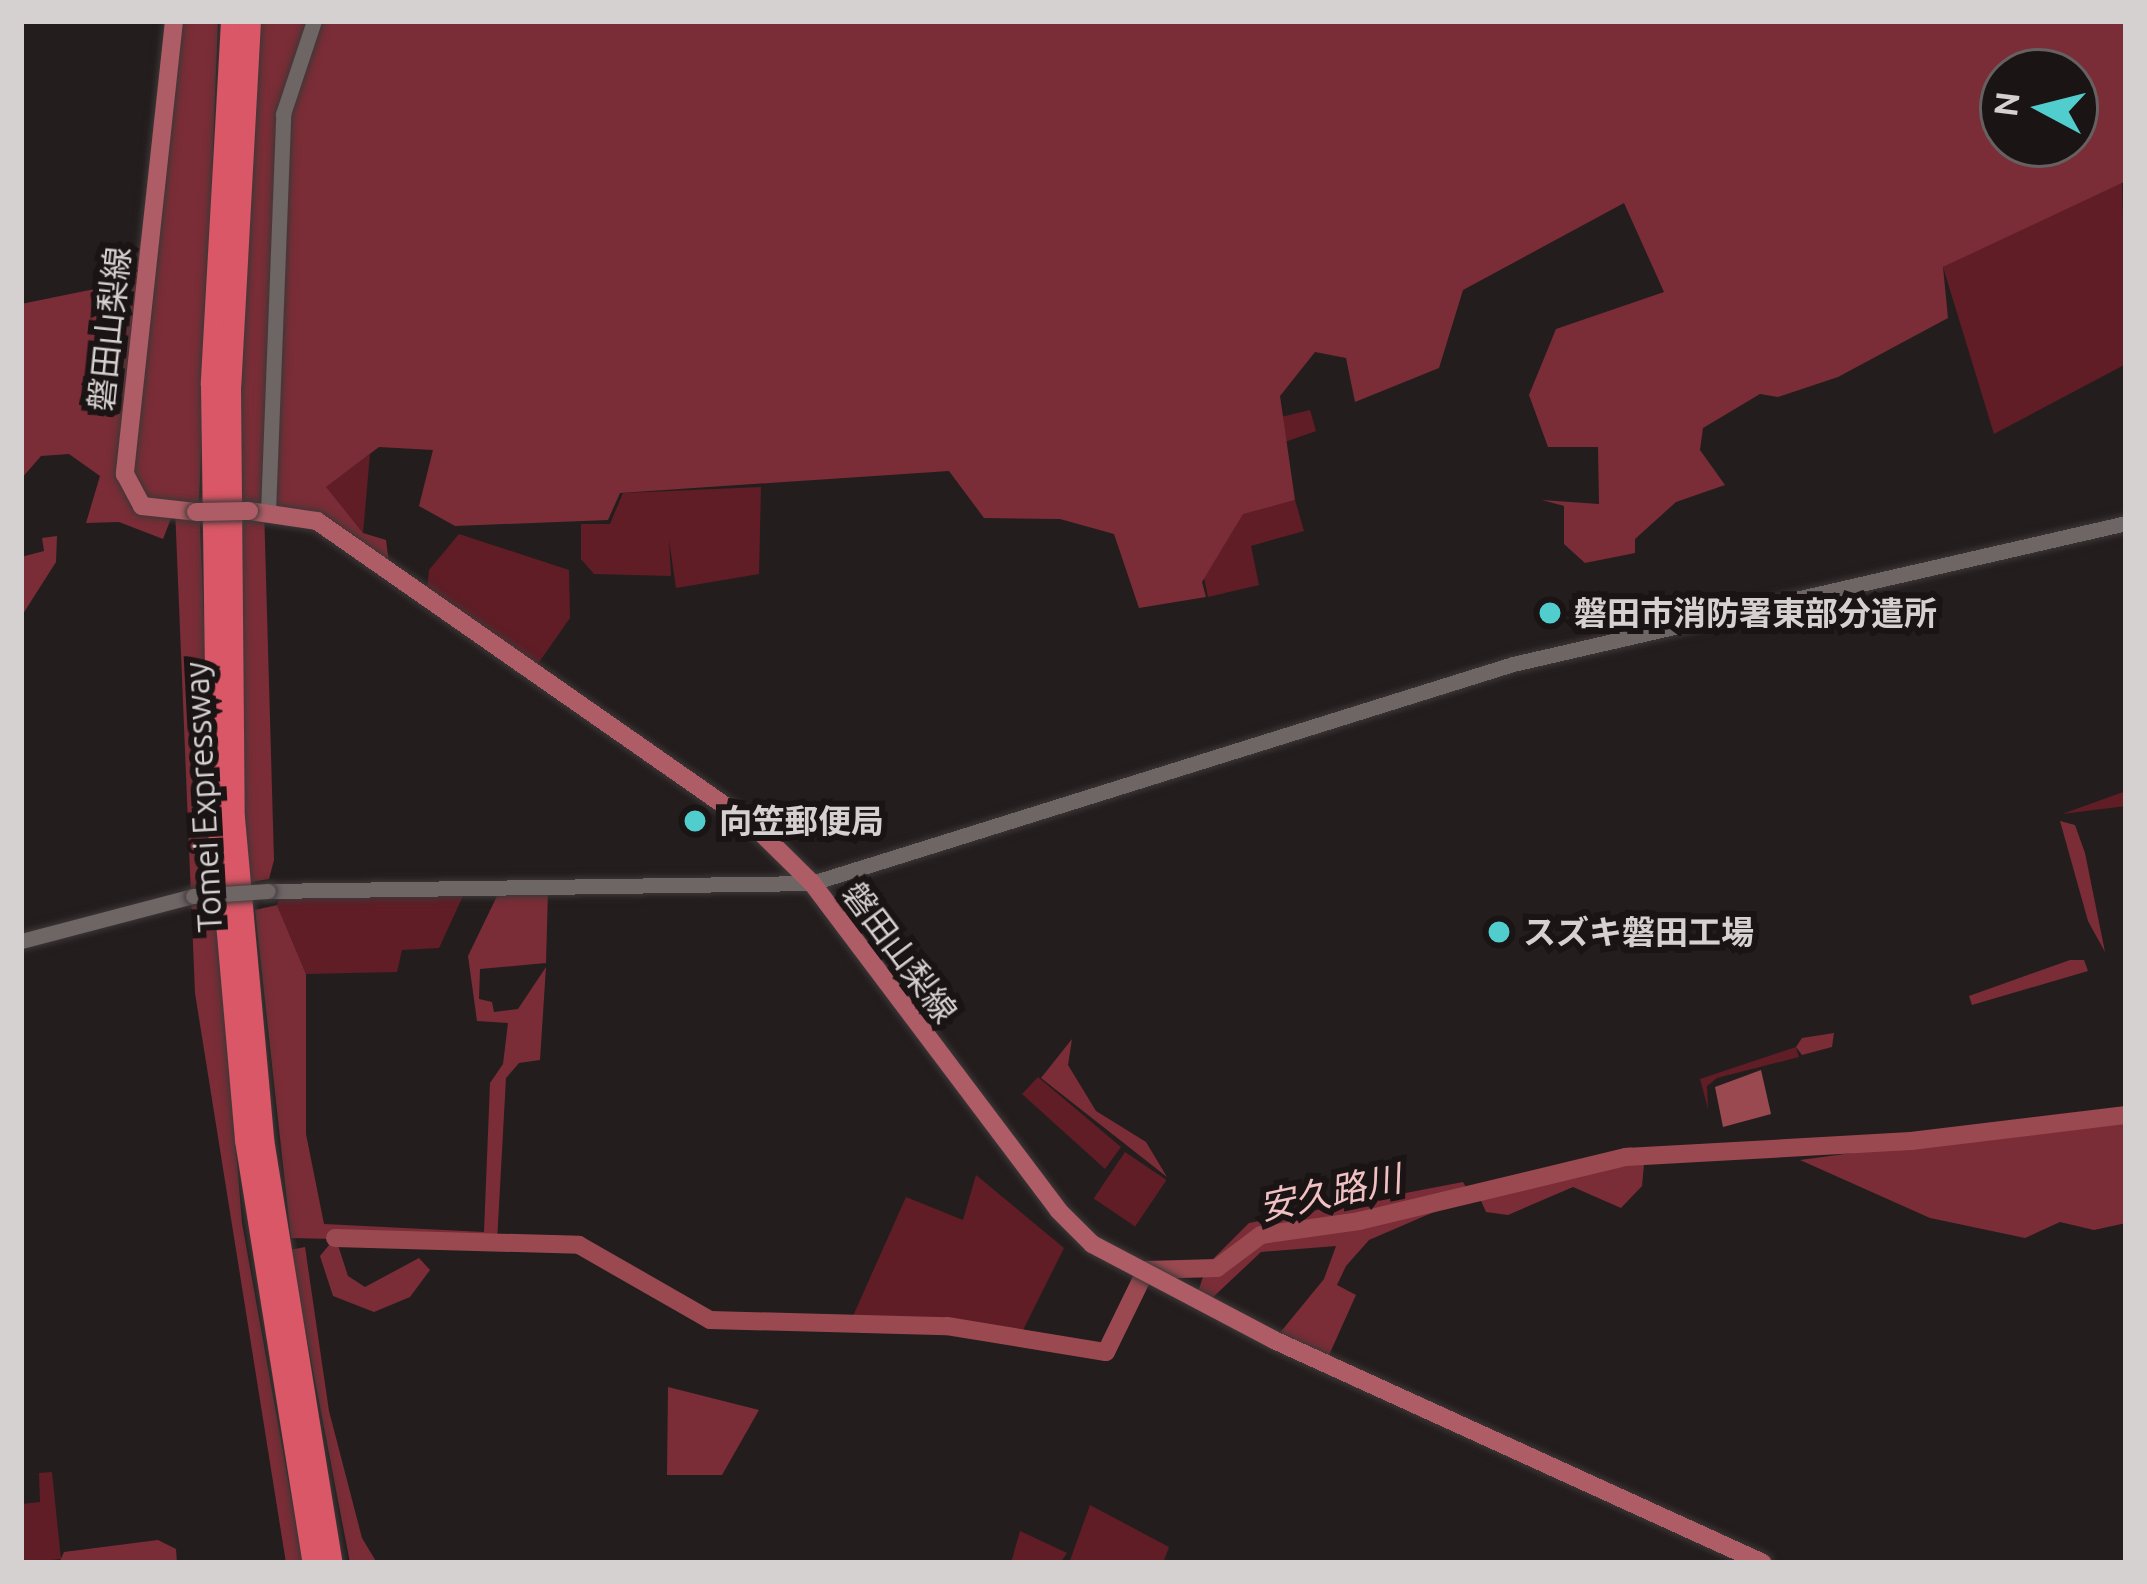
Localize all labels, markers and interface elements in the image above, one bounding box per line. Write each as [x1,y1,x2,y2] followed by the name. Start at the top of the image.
[1979,48,2099,168] north arrow
[1986,89,2026,118] text: N
[81,245,137,413] street label: 磐田山梨線
[1574,593,1937,633] place label: 磐田市消防署東部分遣所
[1537,600,1563,626] marker: 磐田市消防署東部分遣所
[176,661,230,933] street label: Tomei Expressway
[719,801,884,841] place label: 向笠郵便局
[682,808,708,834] marker: 向笠郵便局
[835,874,965,1030] street label: 磐田山梨線
[1523,912,1754,952] place label: スズキ磐田工場
[1486,919,1512,945] marker: スズキ磐田工場
[1255,1156,1405,1228] water label: 安久路川

